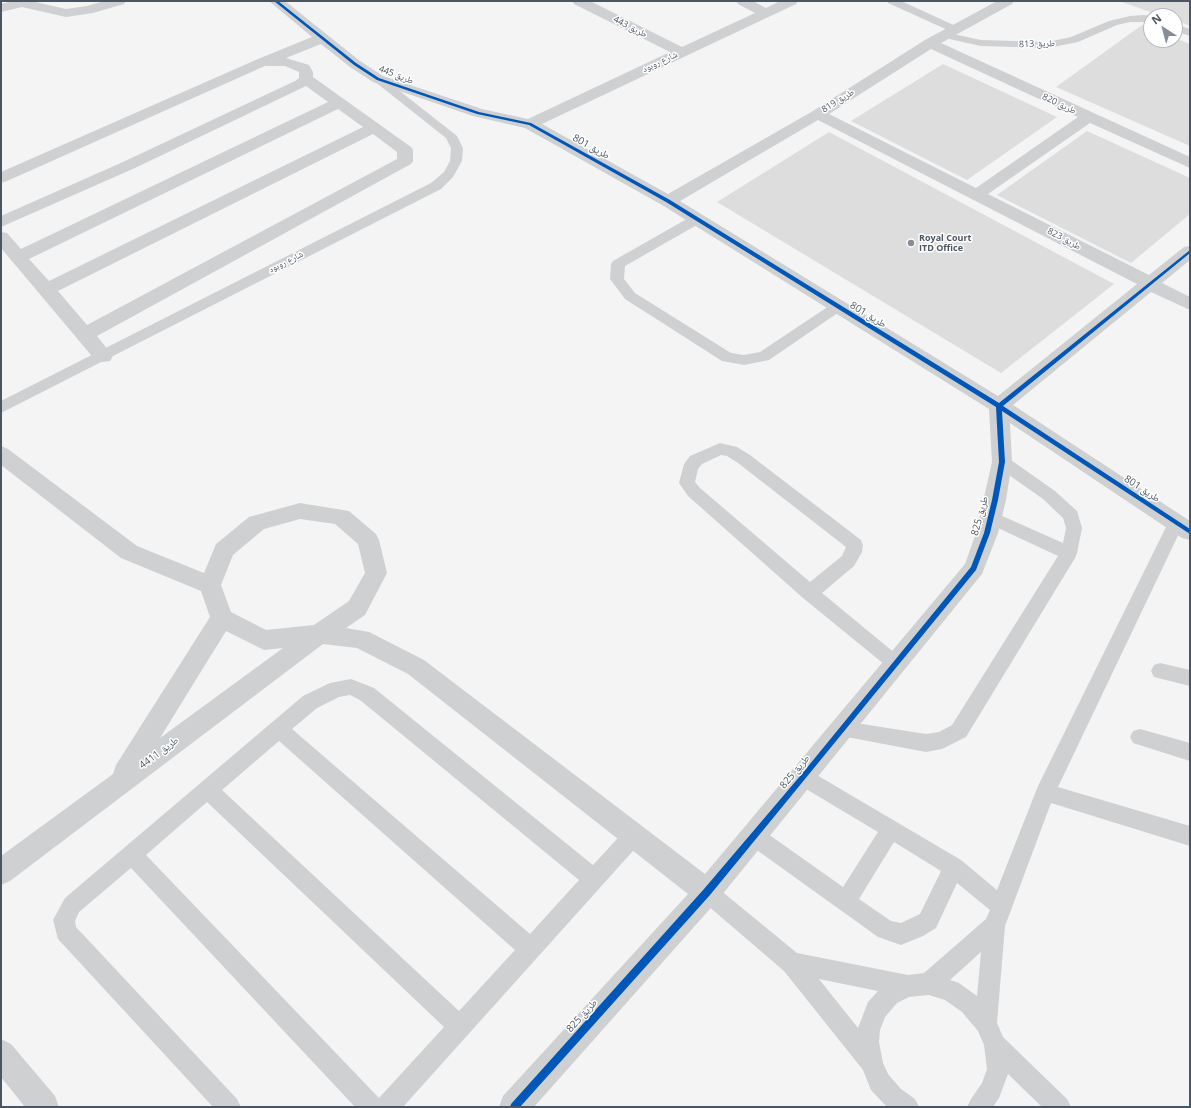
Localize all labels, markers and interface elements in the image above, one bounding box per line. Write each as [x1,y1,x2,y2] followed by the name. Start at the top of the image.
[1143,8,1183,48] north arrow
[1148,10,1164,27] text: N
[611,14,649,40] street label: طريق 443
[1019,38,1055,50] street label: طريق 813
[641,49,679,75] street label: شارع روبود
[377,63,415,87] street label: طريق 445
[820,87,856,115] street label: طريق 819
[1040,91,1078,117] street label: طريق 820
[570,132,612,162] street label: طريق 801
[1045,226,1083,252] street label: طريق 823
[919,233,971,254] place label: Royal Court ITD Office
[906,238,916,248] marker: Royal Court ITD Office
[267,249,305,275] street label: شارع روبود
[848,299,888,331] street label: طريق 801
[1122,473,1162,505] street label: طريق 801
[969,495,991,537] street label: طريق 825
[137,734,181,772] street label: طريق 4411
[777,753,813,791] street label: طريق 825
[564,997,600,1035] street label: طريق 825

